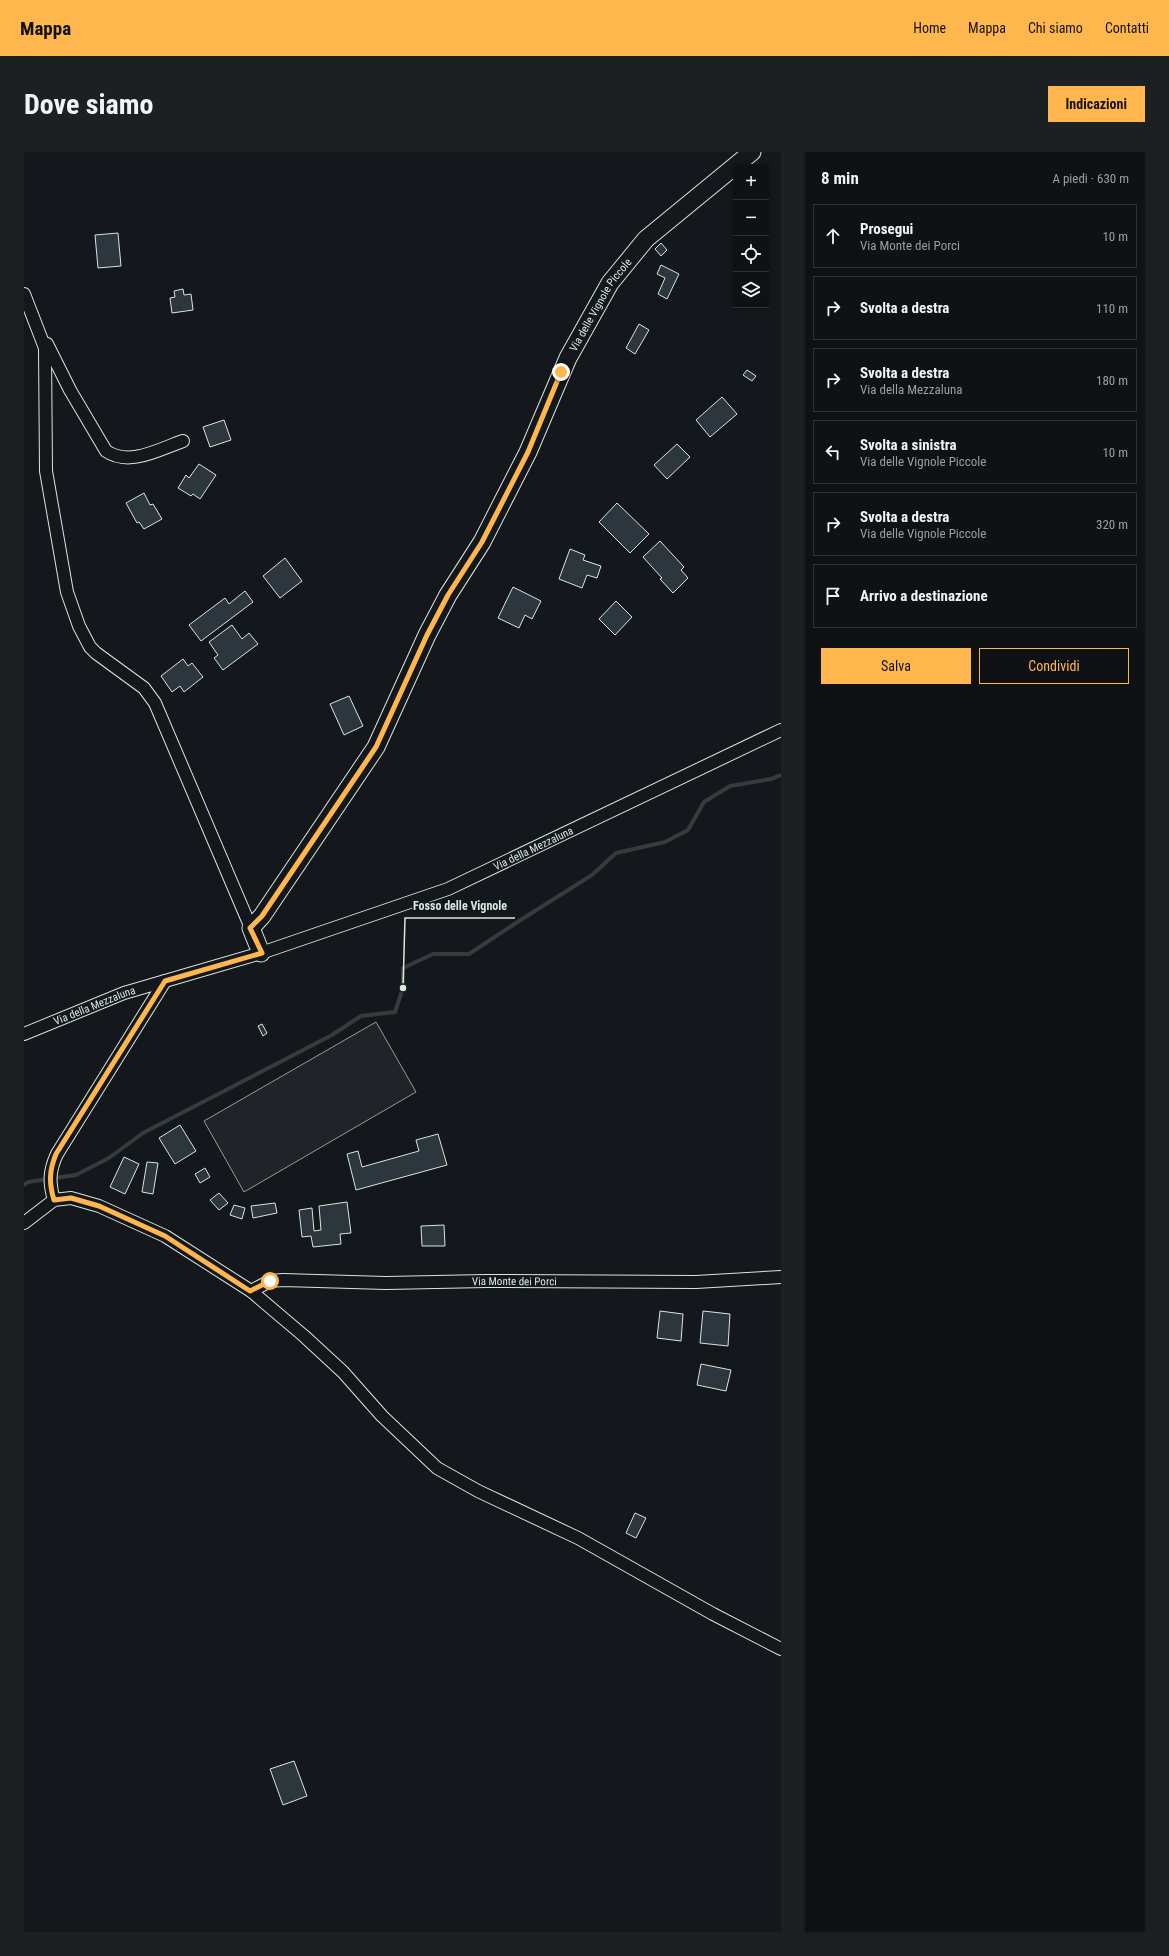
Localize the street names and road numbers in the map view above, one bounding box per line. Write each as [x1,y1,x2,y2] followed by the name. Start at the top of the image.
[567,256,634,353] street label: Via delle Vignole Piccole
[491,824,575,873] street label: Via della Mezzaluna
[52,984,137,1028] street label: Via della Mezzaluna
[472,1275,557,1288] street label: Via Monte dei Porci

